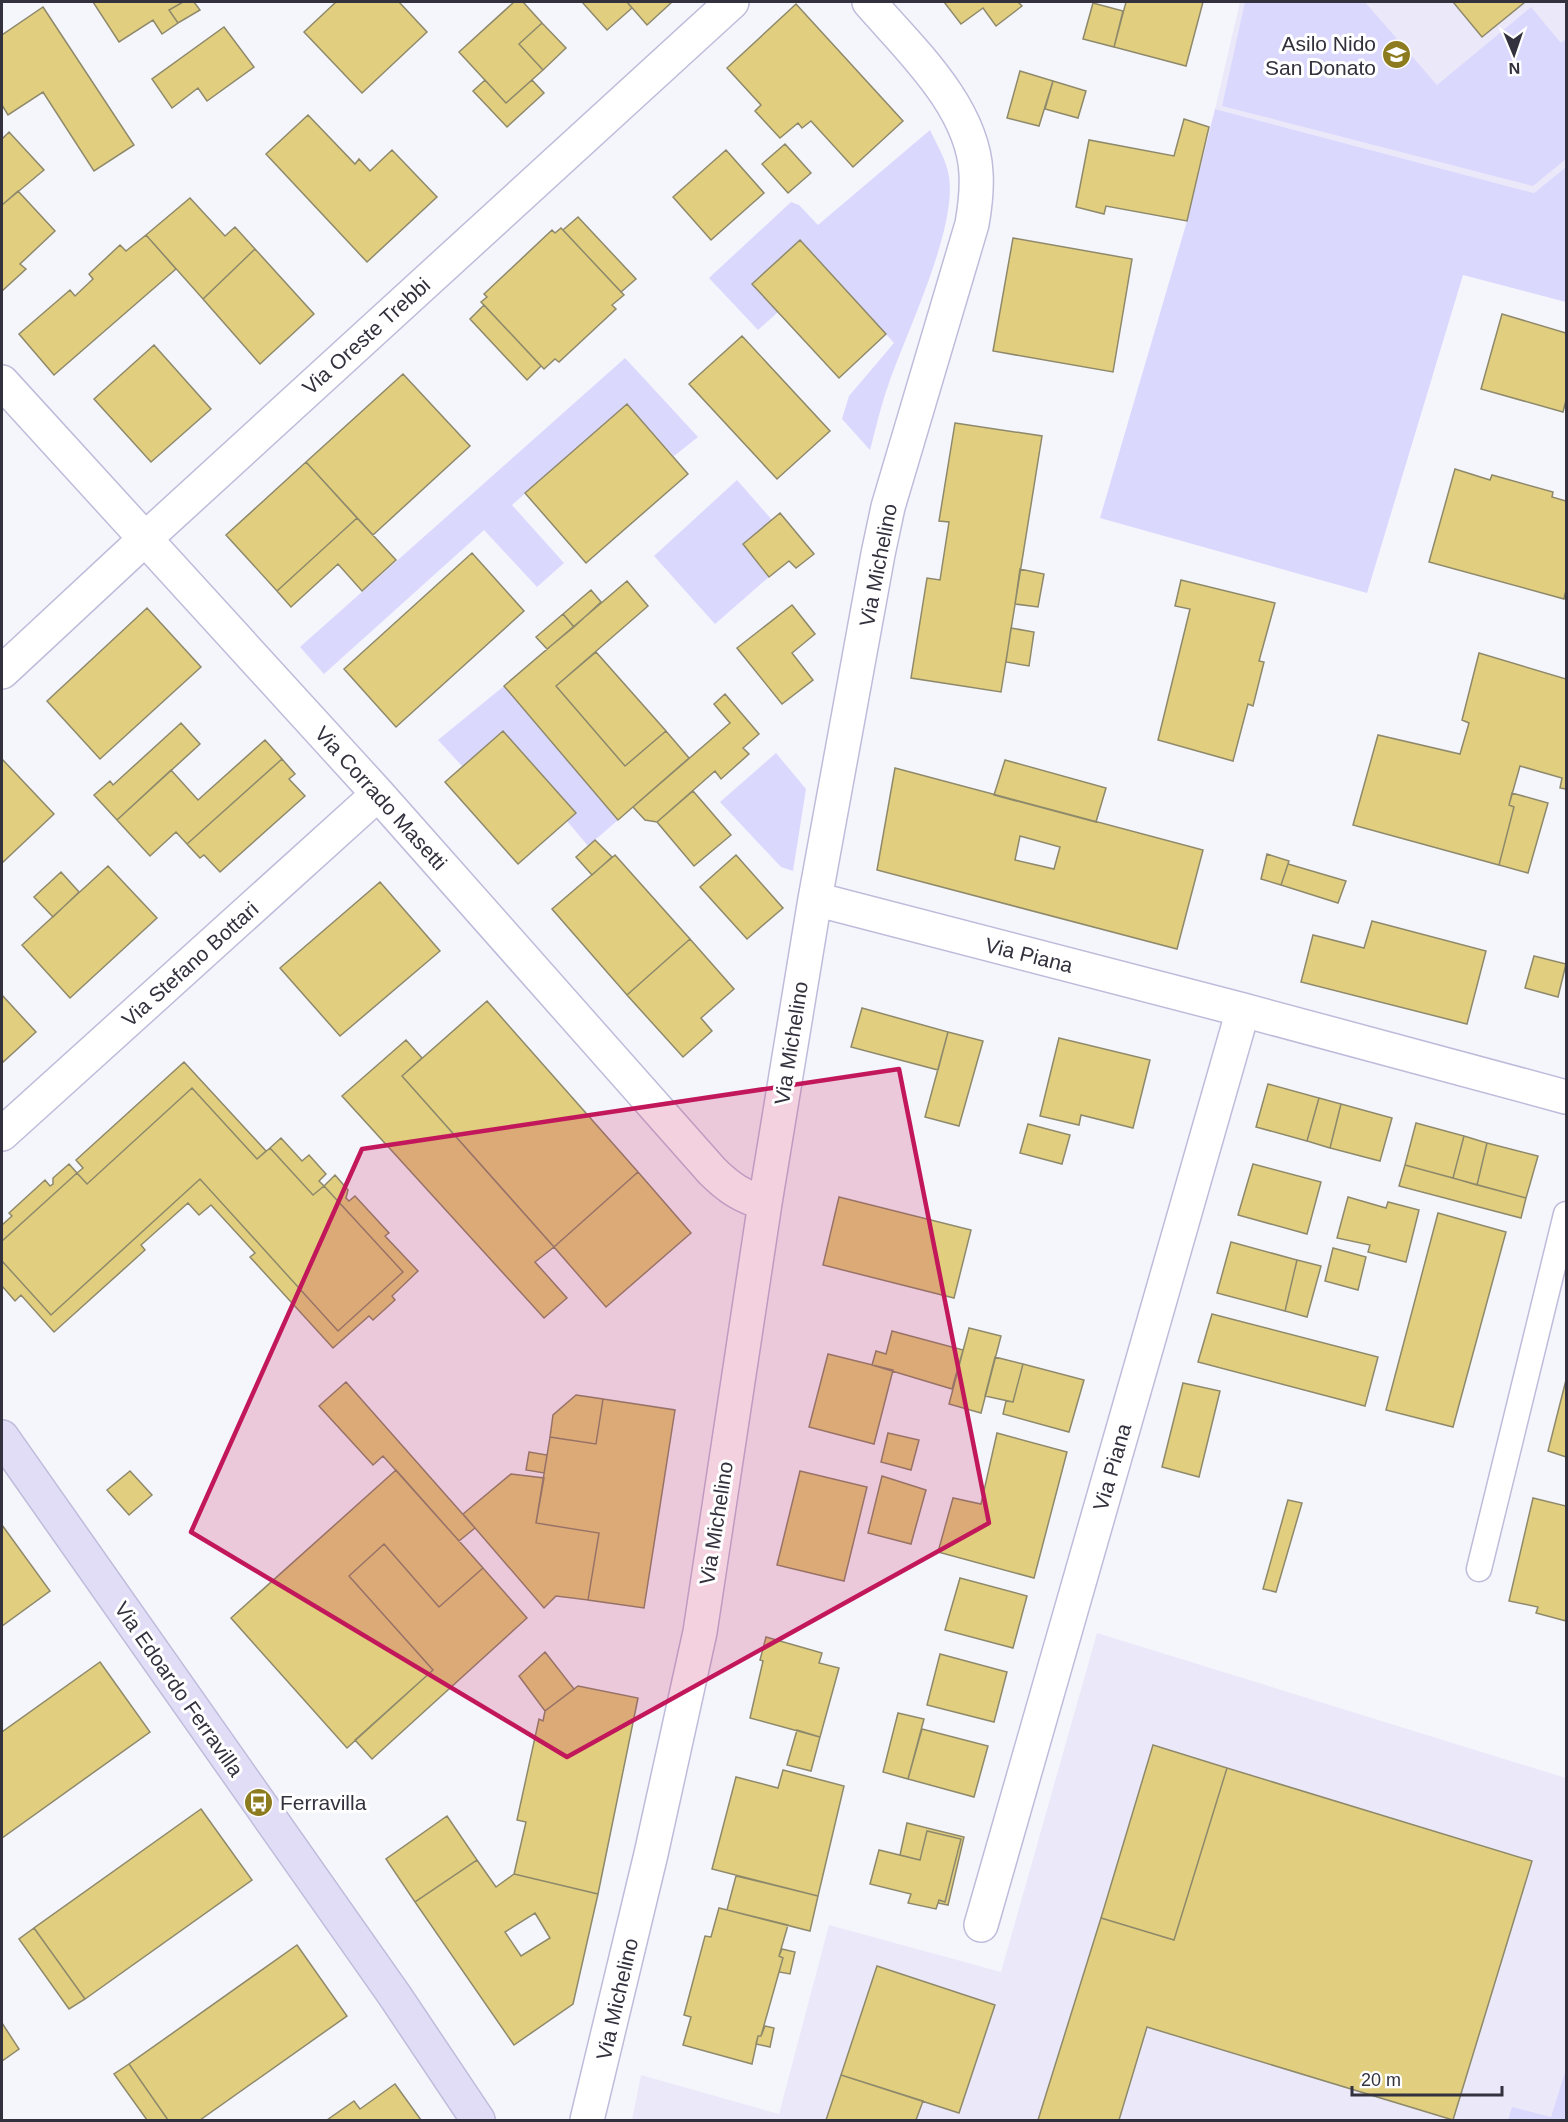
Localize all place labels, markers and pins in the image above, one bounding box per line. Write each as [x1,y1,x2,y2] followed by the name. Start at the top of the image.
[1265,32,1376,79] place label: Asilo Nido San Donato
[1381,39,1413,71] school or university icon: Asilo Nido San Donato
[243,1786,275,1818] bus stop icon: Ferravilla
[280,1791,367,1814] place label: Ferravilla

